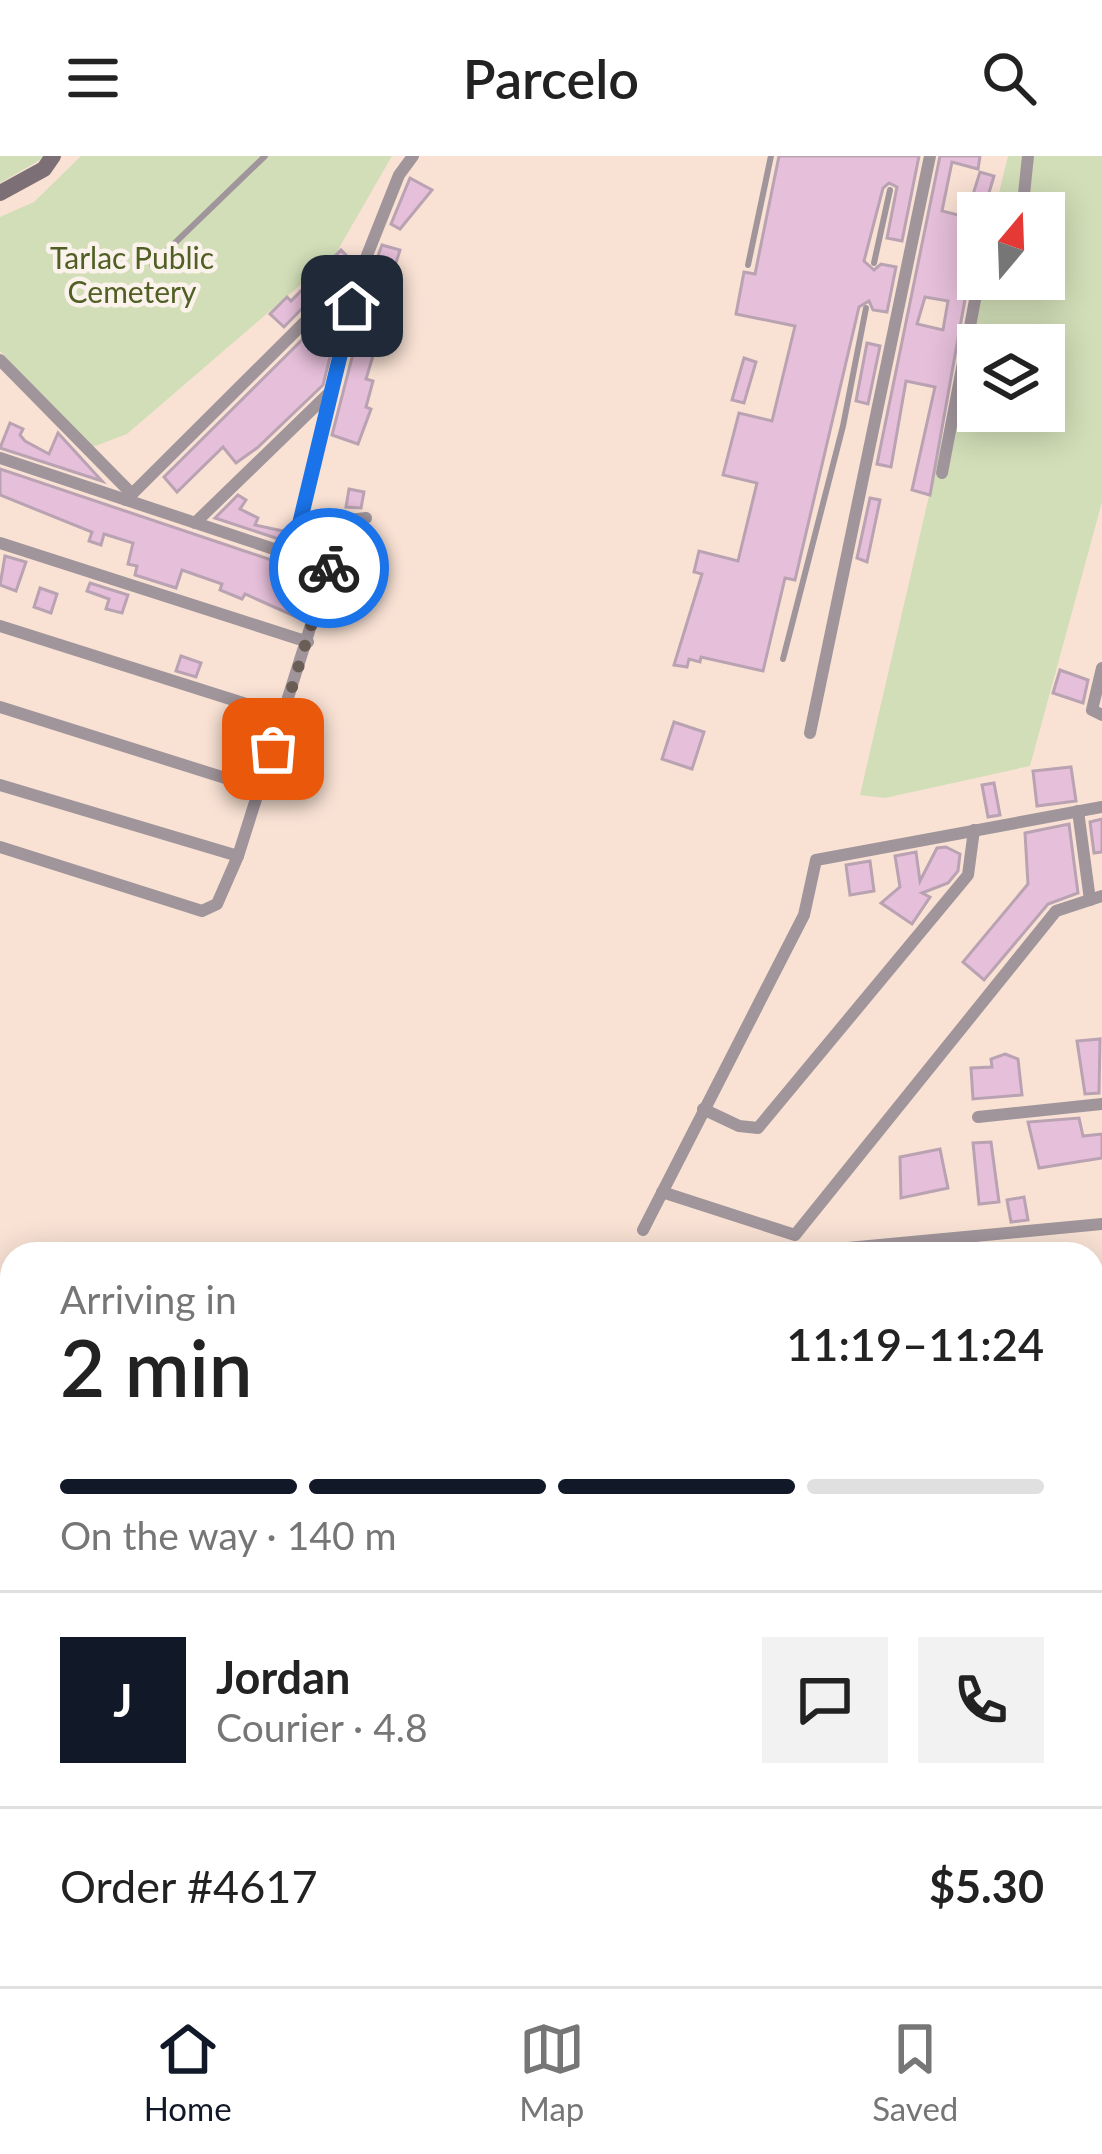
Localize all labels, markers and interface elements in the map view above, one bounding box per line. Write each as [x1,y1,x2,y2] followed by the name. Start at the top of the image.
[60,45,126,111] icon: menu
[976,45,1042,111] icon: search
[463,46,639,111] text: Parcelo
[957,192,1065,300] north arrow
[957,192,1065,432] map controls
[50,239,214,309] park label: Tarlac Public Cemetery
[301,255,403,357] pin
[319,273,385,339] icon: home
[957,324,1065,432] button: layers
[269,508,389,628] courier
[296,535,362,601] icon: bike
[222,698,324,800] pin
[240,716,306,782] icon: bag
[60,1276,237,1322] text: Arriving in
[786,1317,1044,1371] text: 11:19–11:24
[60,1320,253,1414] text: 2 min
[60,1512,397,1558] text: On the way · 140 m
[762,1637,888,1763] button: chat
[918,1637,1044,1763] button: phone
[216,1650,350,1704] text: Jordan
[113,1673,133,1727] text: J
[216,1704,428,1750] text: Courier · 4.8
[60,1859,318,1913] text: Order #4617
[929,1859,1044,1913] text: $5.30
[144,2016,232,2128] tab: Home
[519,2016,585,2128] tab: Map
[872,2016,958,2128] tab: Saved

